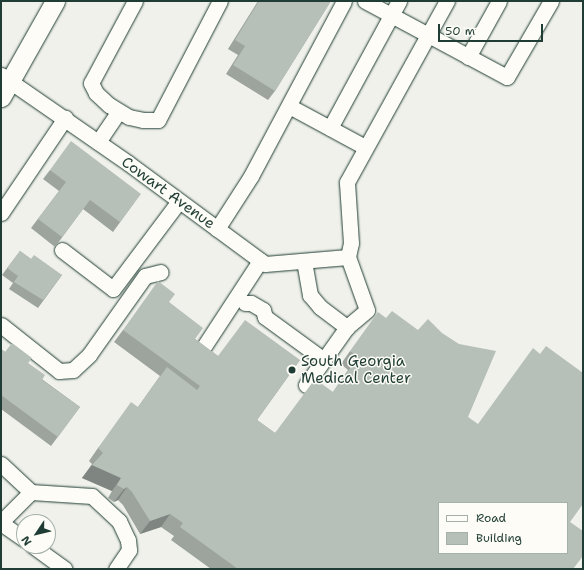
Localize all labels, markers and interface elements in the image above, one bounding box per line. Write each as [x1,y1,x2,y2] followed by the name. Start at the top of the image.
[440,16,545,42] scale bar
[445,23,475,39] text: 50 m
[118,153,218,233] street label: Cowart Avenue
[301,352,411,387] place label: South Georgia Medical Center
[286,364,298,376] marker: South Georgia Medical Center
[438,502,568,554] legend
[476,510,506,526] text: Road
[16,514,56,554] north arrow
[476,530,522,546] text: Building
[18,533,35,548] text: N

